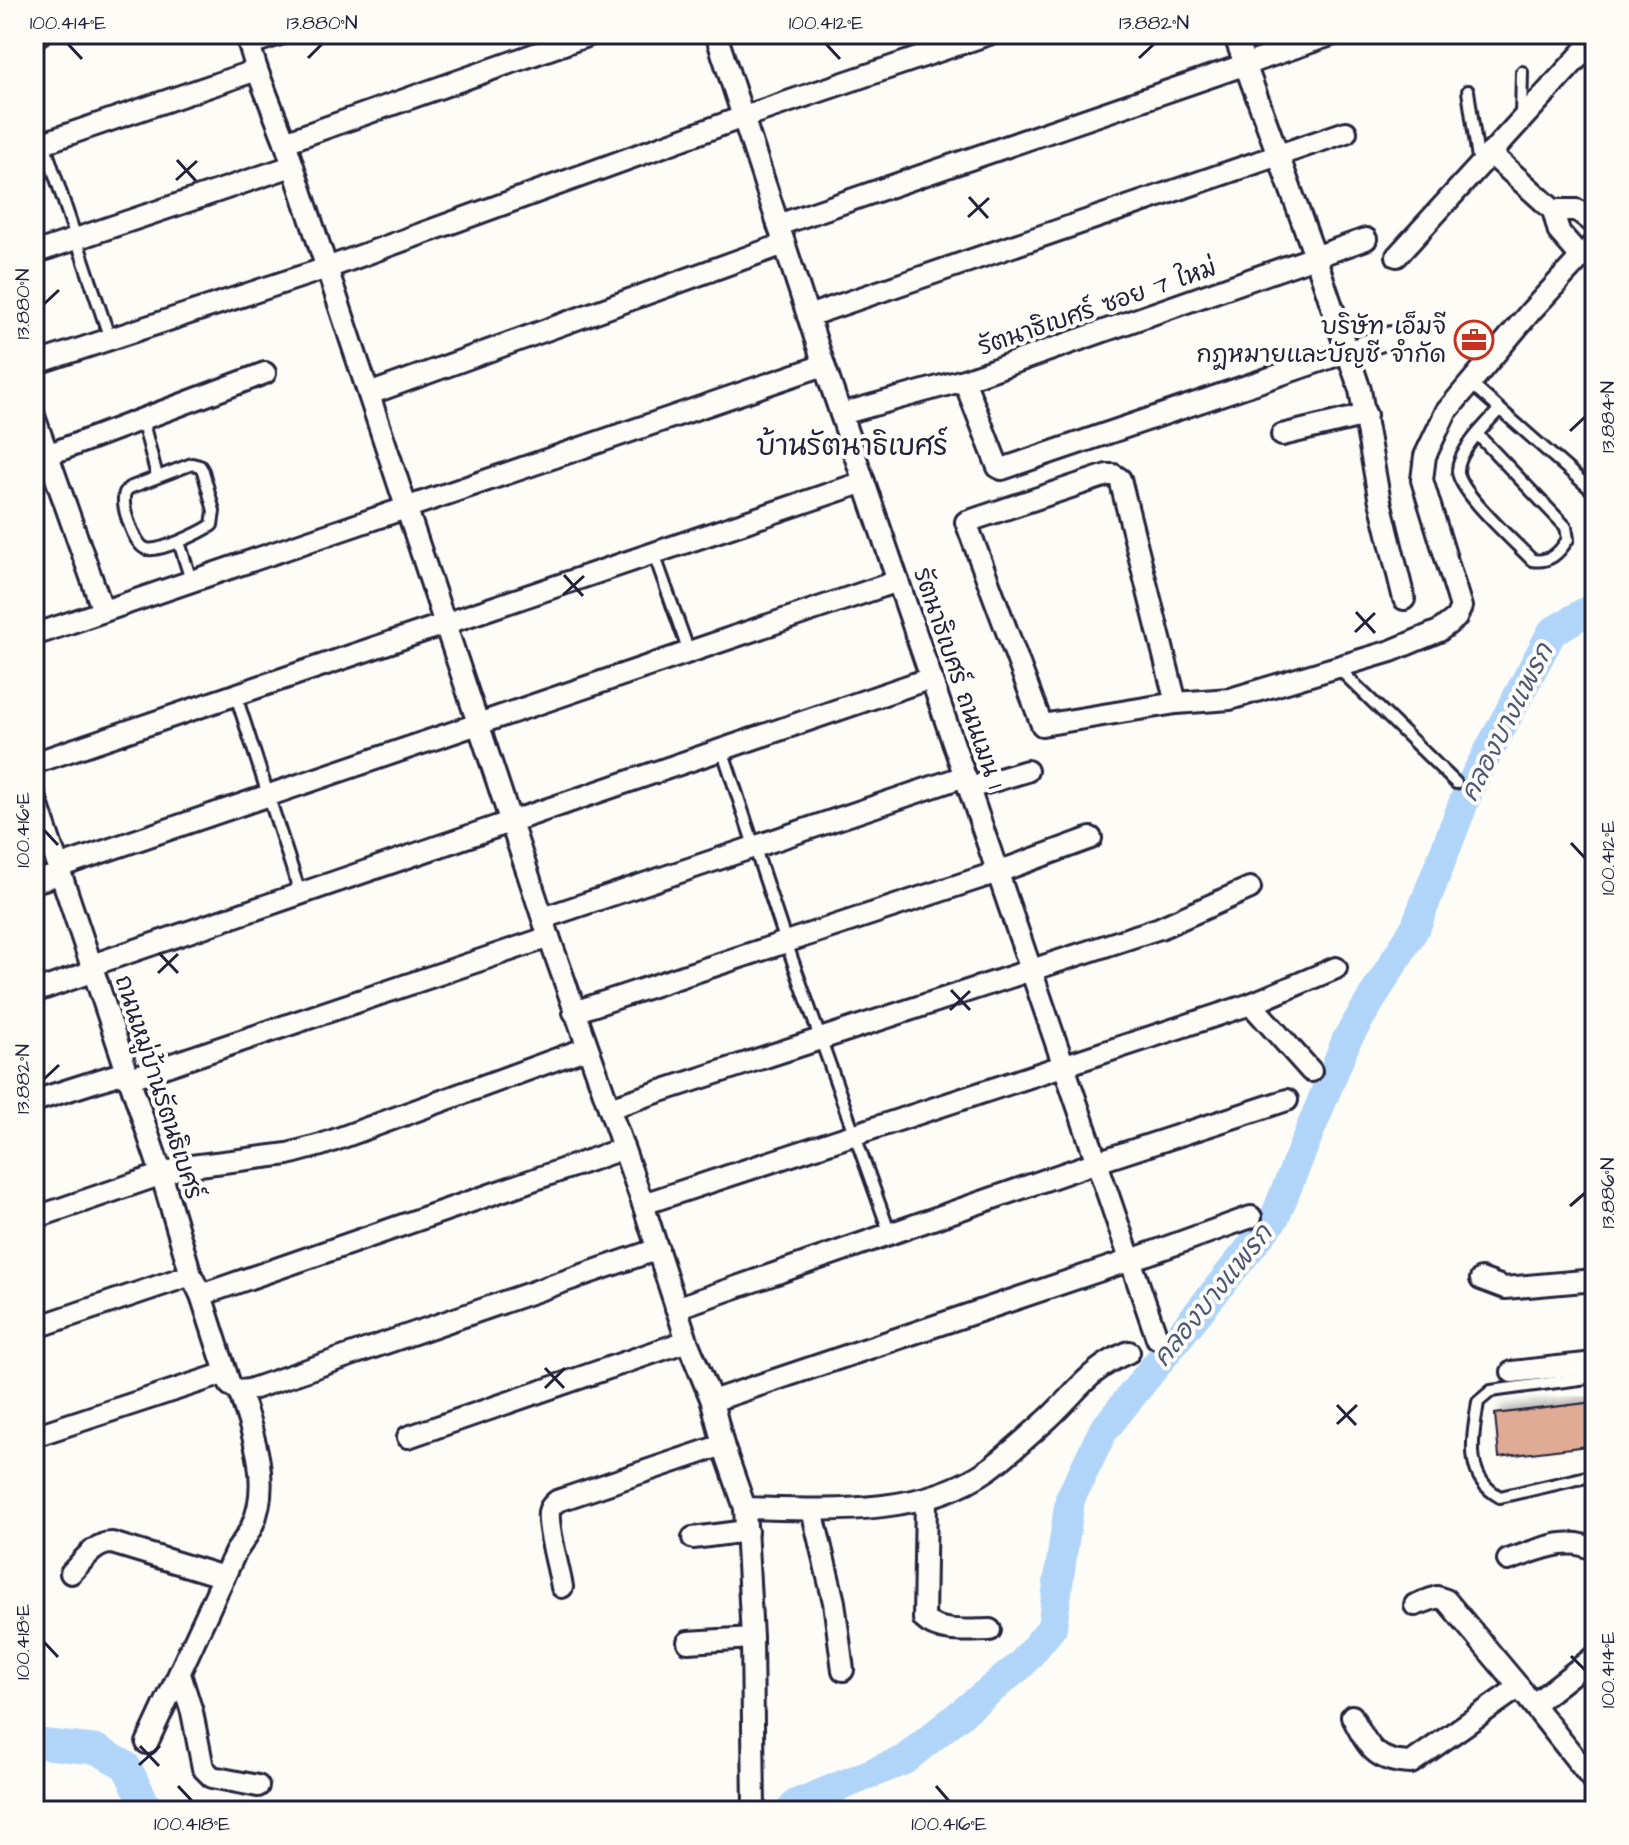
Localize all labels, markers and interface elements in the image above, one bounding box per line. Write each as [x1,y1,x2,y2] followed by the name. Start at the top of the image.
[30,9,106,37] text: 100.414°E
[286,9,358,37] text: 13.880°N
[789,9,863,37] text: 100.412°E
[1119,9,1189,37] text: 13.882°N
[974,251,1221,365] street label: รัตนาธิเบศร์ ซอย 7 ใหม่
[9,268,37,340] text: 13.880°N
[1196,310,1446,372] place label: บริษัท เอ็มจี กฎหมายและบัญชี จำกัด
[1453,319,1495,361] office icon: บริษัท เอ็มจี กฎหมายและบัญชี จำกัด
[1594,381,1622,453] text: 13.884°N
[756,426,948,466] district label: บ้านรัตนาธิเบศร์
[904,563,1012,793] street label: รัตนาธิเบศร์ ถนนเมน 1
[1452,636,1563,808] water label: คลองบางแพรก
[9,792,37,868] text: 100.416°E
[1594,821,1622,895] text: 100.412°E
[106,971,210,1204] street label: ถนนหมู่บ้านรัตนธิเบศร์
[9,1044,37,1114] text: 13.882°N
[1594,1158,1622,1228] text: 13.886°N
[1144,1216,1282,1374] water label: คลองบางแพรก
[9,1604,37,1680] text: 100.418°E
[1594,1632,1622,1708] text: 100.414°E
[154,1810,230,1838] text: 100.418°E
[911,1810,987,1838] text: 100.416°E

